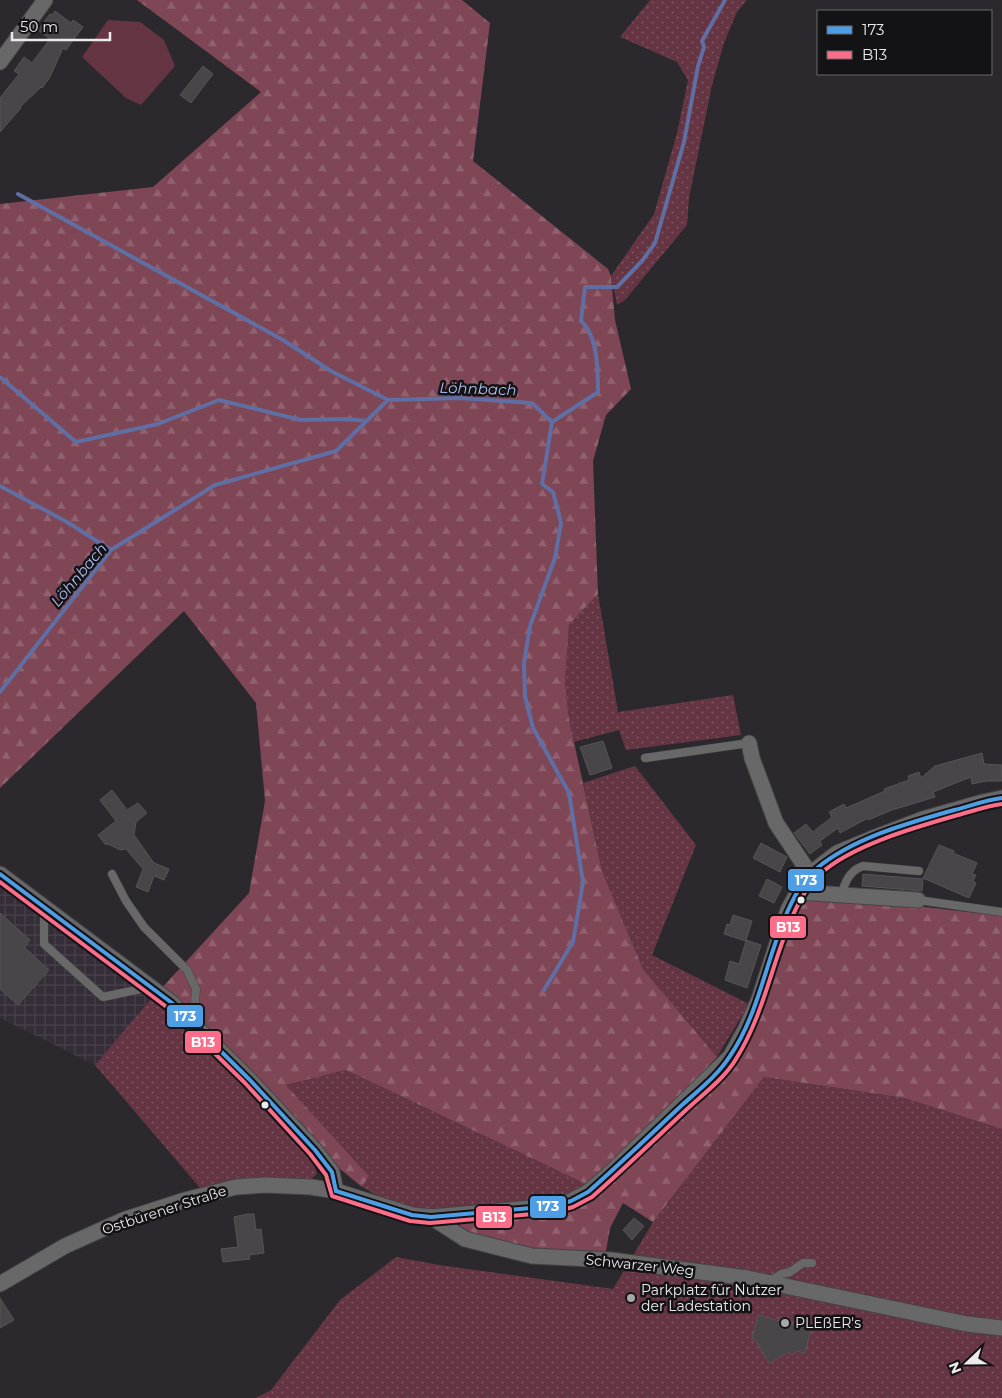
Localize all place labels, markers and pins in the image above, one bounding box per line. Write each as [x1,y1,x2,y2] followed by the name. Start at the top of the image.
[796,895,806,905] unlabelled marker
[260,1100,270,1110] unlabelled marker
[641,1281,782,1315] place label: Parkplatz für Nutzer der Ladestation
[625,1292,637,1304] marker: Parkplatz für Nutzer der Ladestation
[795,1314,861,1332] place label: PLEßER's
[779,1317,791,1329] marker: PLEßER's

